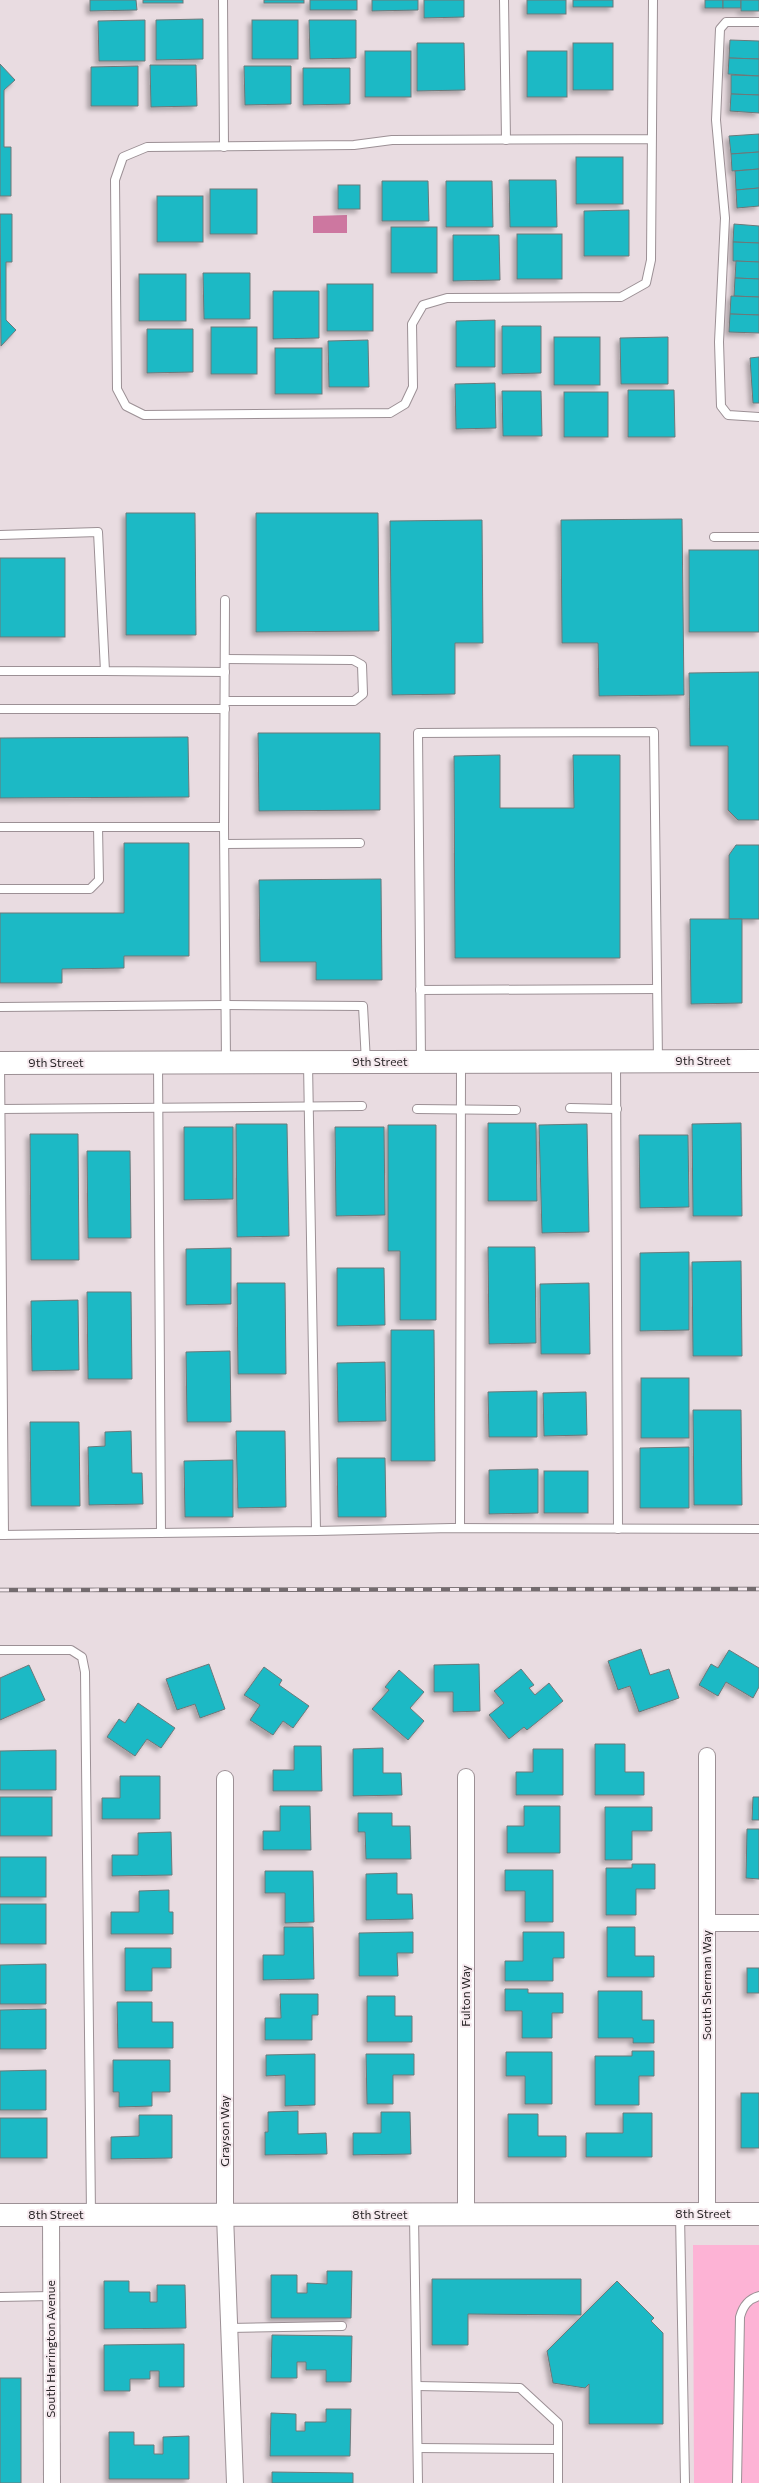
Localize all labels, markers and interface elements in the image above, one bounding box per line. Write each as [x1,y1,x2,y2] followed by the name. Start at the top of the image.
[675,1053,731,1067] street label: 9th Street
[352,1054,408,1068] street label: 9th Street
[28,1055,84,1069] street label: 9th Street
[699,1930,713,2040] street label: South Sherman Way
[458,1965,472,2027] street label: Fulton Way
[217,2095,231,2167] street label: Grayson Way
[675,2206,731,2220] street label: 8th Street
[28,2207,84,2221] street label: 8th Street
[352,2207,408,2221] street label: 8th Street
[43,2280,57,2418] street label: South Harrington Avenue

